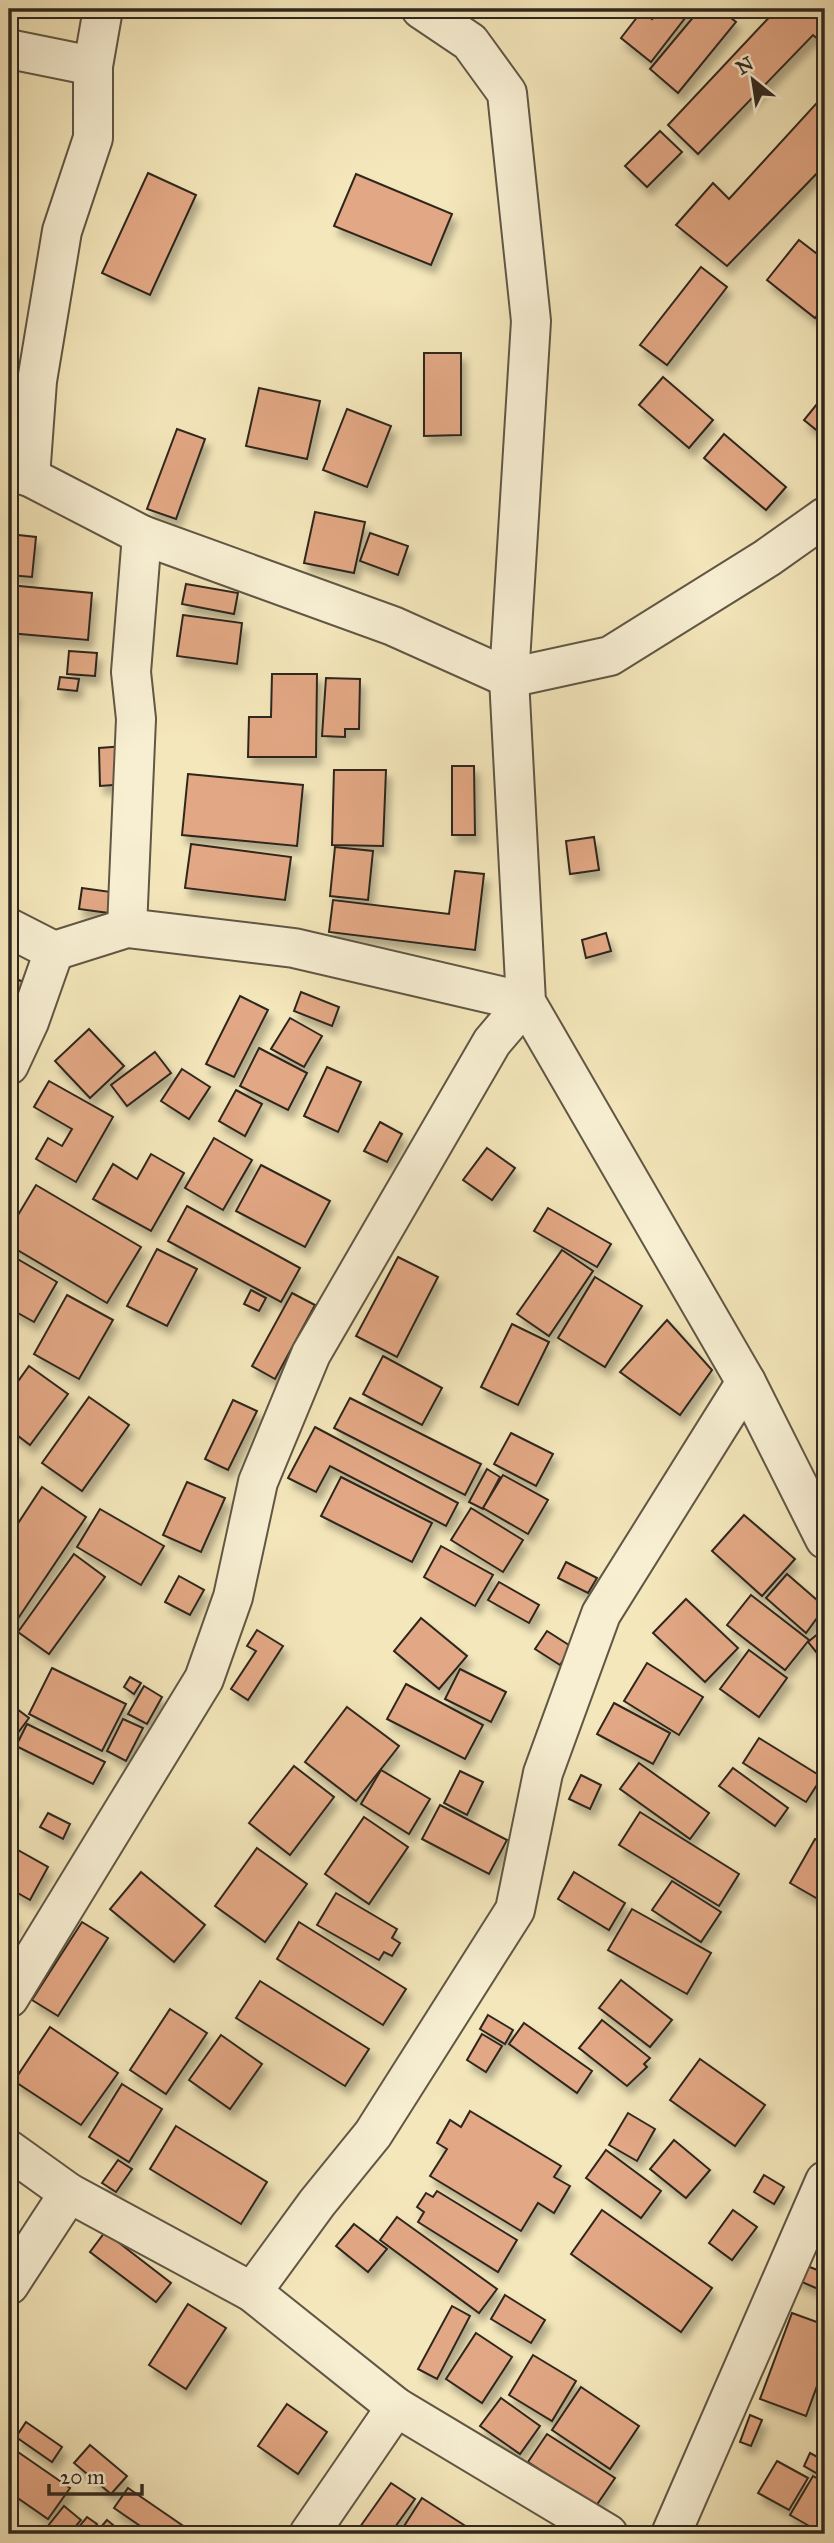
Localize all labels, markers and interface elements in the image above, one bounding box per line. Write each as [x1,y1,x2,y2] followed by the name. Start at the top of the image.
[718,46,788,116] north arrow
[732,52,757,80] text: N
[49,2452,142,2496] scale bar
[60,2464,105,2490] text: 20 m

